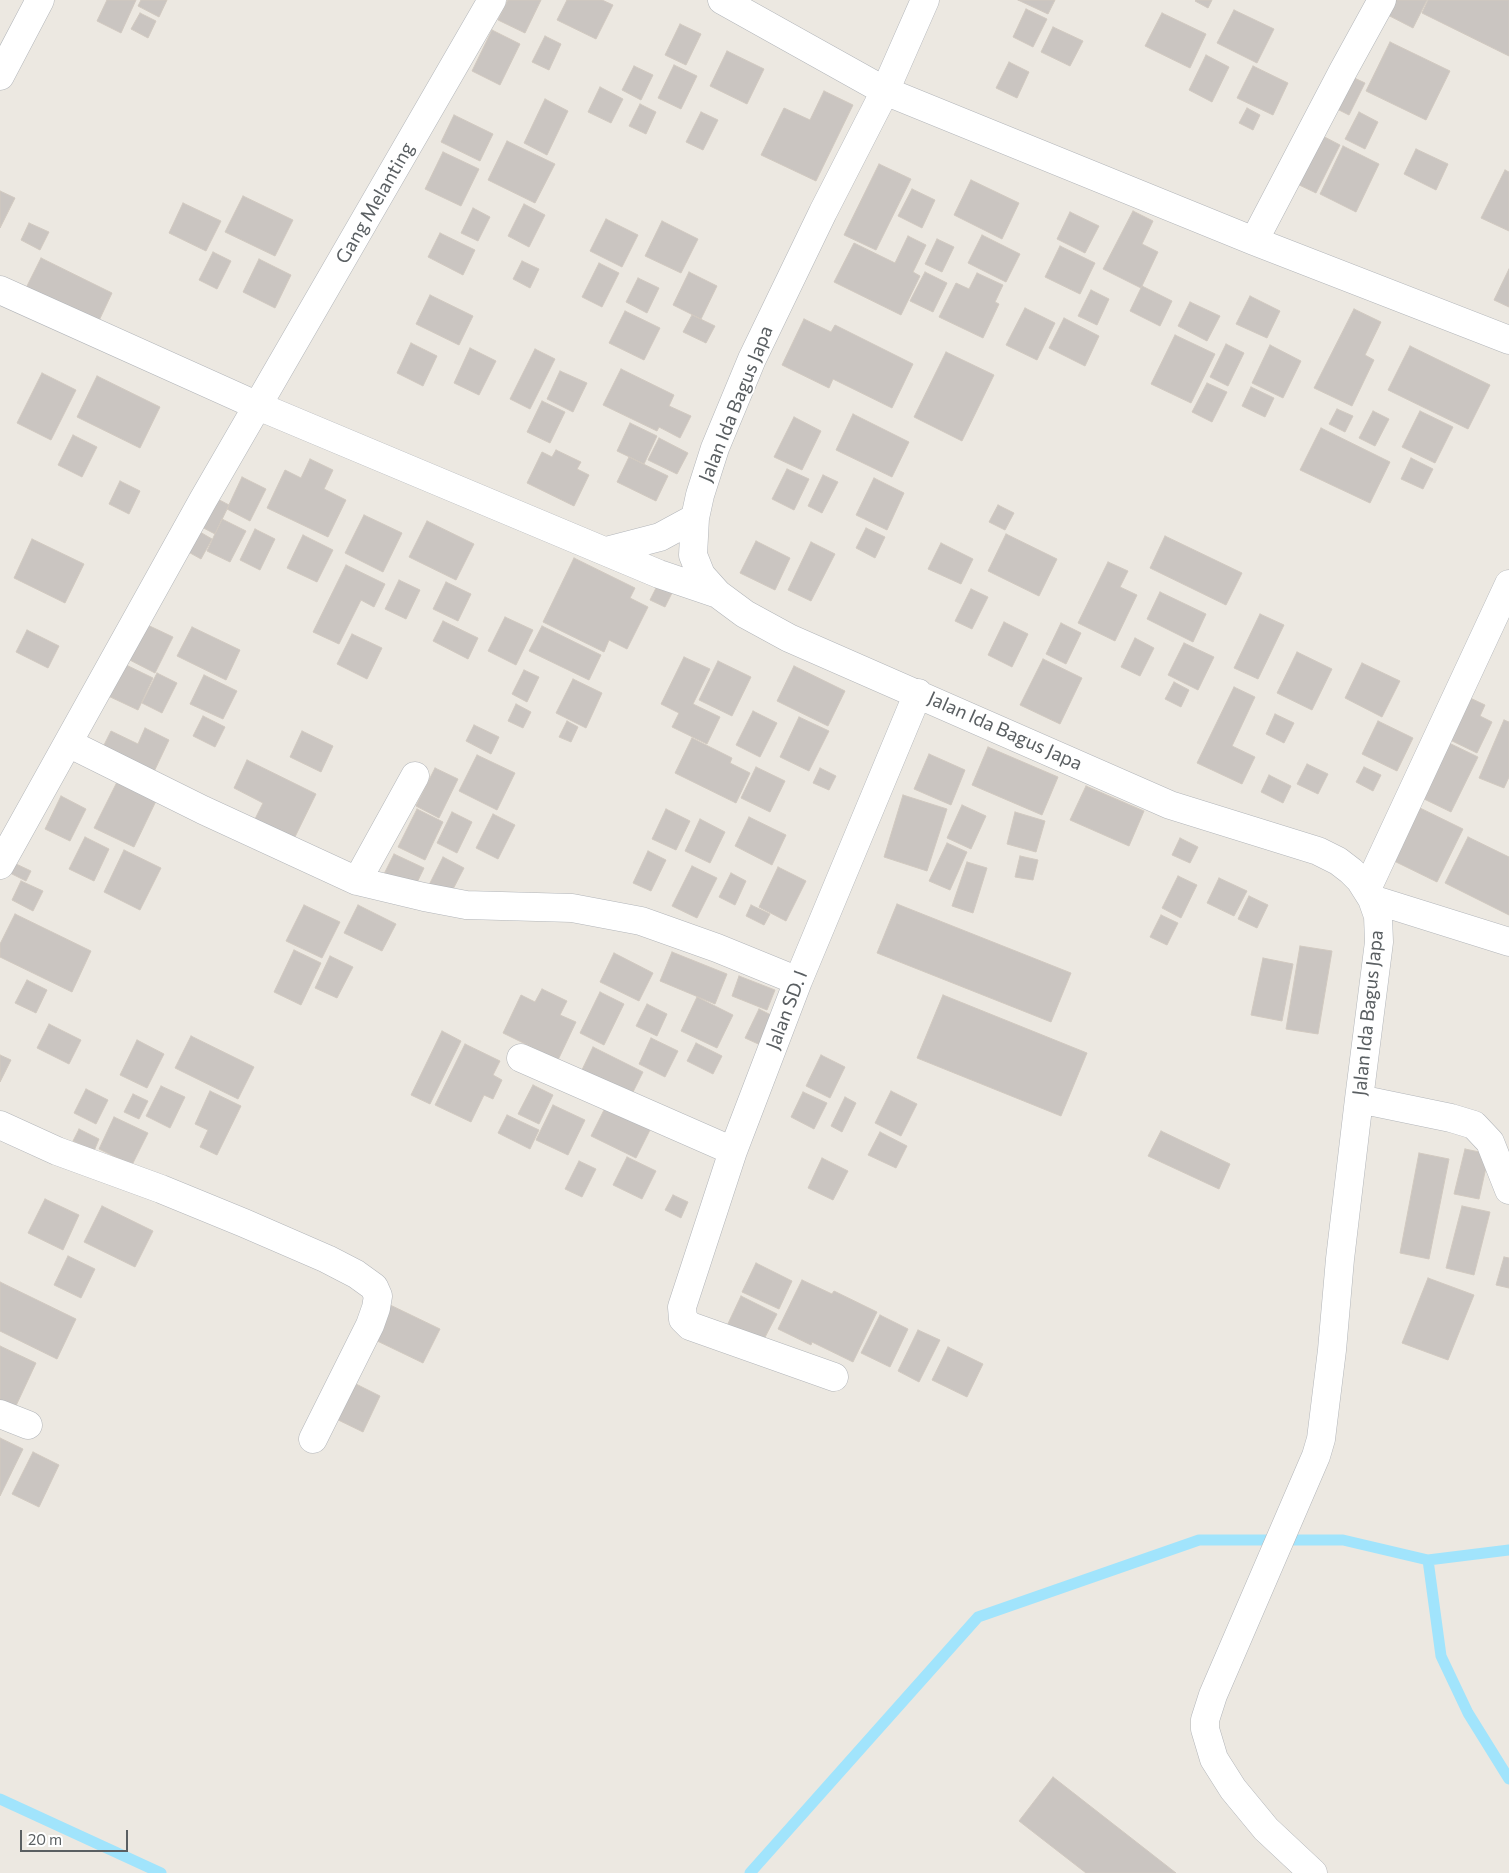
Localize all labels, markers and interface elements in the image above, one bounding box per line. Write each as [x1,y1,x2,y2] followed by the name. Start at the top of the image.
[331,138,419,268] street label: Gang Melanting
[694,322,778,486] street label: Jalan Ida Bagus Japa
[924,687,1086,775] street label: Jalan Ida Bagus Japa
[1348,929,1388,1097] street label: Jalan Ida Bagus Japa
[762,967,812,1053] street label: Jalan SD. I
[22,1820,130,1852] scale bar
[28,1830,62,1848] text: 20 m

